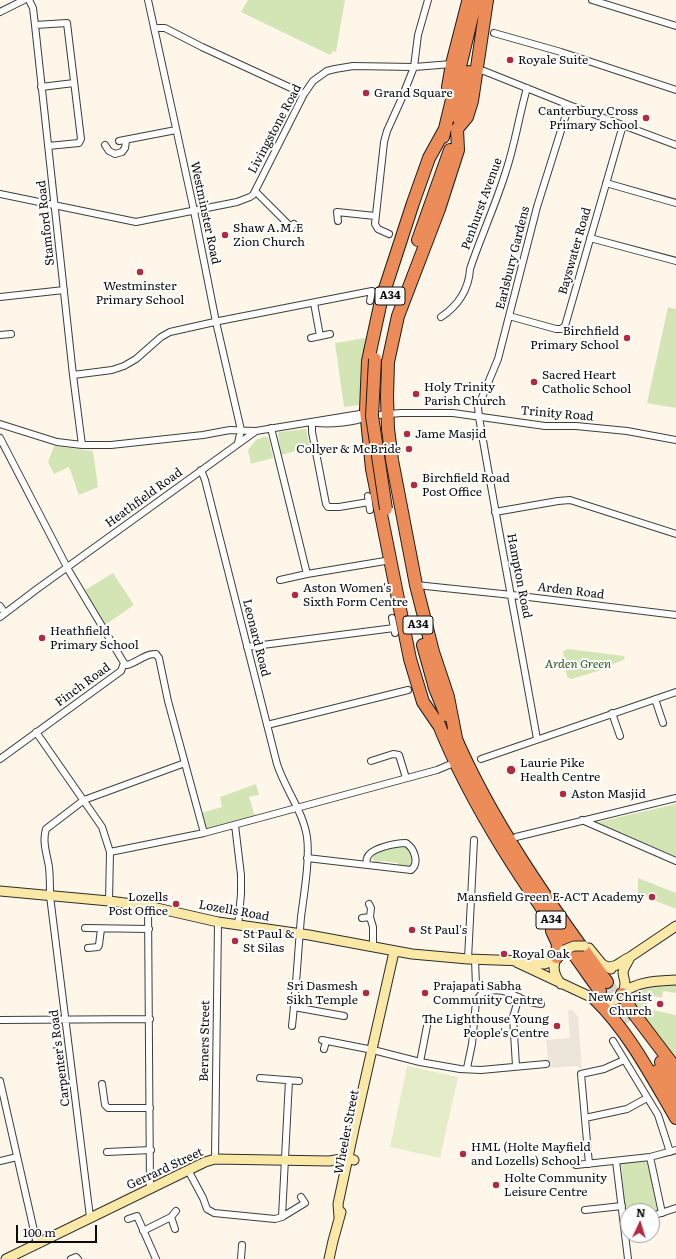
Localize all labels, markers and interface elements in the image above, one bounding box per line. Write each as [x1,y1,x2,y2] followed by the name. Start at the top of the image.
[518,53,588,67] place label: Royale Suite
[505,55,515,65] marker: Royale Suite
[245,82,305,176] street label: Livingstone Road
[374,86,453,100] place label: Grand Square
[361,88,371,98] marker: Grand Square
[538,104,638,132] place label: Canterbury Cross Primary School
[641,113,651,123] marker: Canterbury Cross Primary School
[459,156,505,252] street label: Penhurst Avenue
[187,160,223,266] street label: Westminster Road
[34,180,58,266] street label: Stamford Road
[493,205,533,311] street label: Earlsbury Gardens
[556,206,594,296] street label: Bayswater Road
[233,221,305,249] place label: Shaw A.M.E Zion Church
[220,230,230,240] marker: Shaw A.M.E Zion Church
[135,267,145,277] marker: Westminster Primary School
[96,279,184,307] place label: Westminster Primary School
[375,287,405,305] road number: A34
[530,324,619,352] place label: Birchfield Primary School
[622,333,632,343] marker: Birchfield Primary School
[542,368,631,396] place label: Sacred Heart Catholic School
[529,377,539,387] marker: Sacred Heart Catholic School
[424,380,506,408] place label: Holy Trinity Parish Church
[411,389,421,399] marker: Holy Trinity Parish Church
[520,404,594,424] street label: Trinity Road
[415,427,486,441] place label: Jame Masjid
[402,429,412,439] marker: Jame Masjid
[296,442,401,456] place label: Collyer & McBride
[404,444,414,454] marker: Collyer & McBride
[103,465,185,531] street label: Heathfield Road
[422,471,510,499] place label: Birchfield Road Post Office
[409,480,419,490] marker: Birchfield Road Post Office
[504,532,534,620] street label: Hampton Road
[537,580,605,602] street label: Arden Road
[303,581,408,609] place label: Aston Women's Sixth Form Centre
[290,590,300,600] marker: Aston Women's Sixth Form Centre
[239,598,273,678] street label: Leonard Road
[403,616,433,634] road number: A34
[50,624,139,652] place label: Heathfield Primary School
[37,633,47,643] marker: Heathfield Primary School
[545,657,611,671] park label: Arden Green
[53,660,113,710] street label: Finch Road
[520,756,600,784] place label: Laurie Pike Health Centre
[505,764,517,776] marker: Laurie Pike Health Centre
[571,787,646,801] place label: Aston Masjid
[558,789,568,799] marker: Aston Masjid
[108,890,168,918] place label: Lozells Post Office
[456,890,644,904] place label: Mansfield Green E-ACT Academy
[647,892,657,902] marker: Mansfield Green E-ACT Academy
[198,898,270,924] street label: Lozells Road
[171,899,181,909] marker: Lozells Post Office
[536,911,566,929] road number: A34
[420,923,467,937] place label: St Paul's
[407,925,417,935] marker: St Paul's
[243,927,294,955] place label: St Paul & St Silas
[230,936,240,946] marker: St Paul & St Silas
[512,947,570,961] place label: Royal Oak
[499,949,509,959] marker: Royal Oak
[286,979,358,1007] place label: Sri Dasmesh Sikh Temple
[433,979,543,1007] place label: Prajapati Sabha Community Centre
[361,988,371,998] marker: Sri Dasmesh Sikh Temple
[420,988,430,998] marker: Prajapati Sabha Community Centre
[588,990,652,1018] place label: New Christ Church
[655,999,665,1009] marker: New Christ Church
[197,1000,213,1082] street label: Berners Street
[47,1009,73,1107] street label: Carpenter's Road
[422,1012,549,1040] place label: The Lighthouse Young People's Centre
[552,1021,562,1031] marker: The Lighthouse Young People's Centre
[332,1089,362,1175] street label: Wheeler Street
[471,1140,591,1168] place label: HML (Holte Mayfield and Lozells) School
[125,1145,205,1193] street label: Gerrard Street
[458,1149,468,1159] marker: HML (Holte Mayfield and Lozells) School
[504,1171,607,1199] place label: Holte Community Leisure Centre
[491,1180,501,1190] marker: Holte Community Leisure Centre
[620,1203,660,1243] north arrow
[636,1204,646,1220] text: N
[18,1217,99,1243] scale bar
[23,1223,56,1241] text: 100 m

